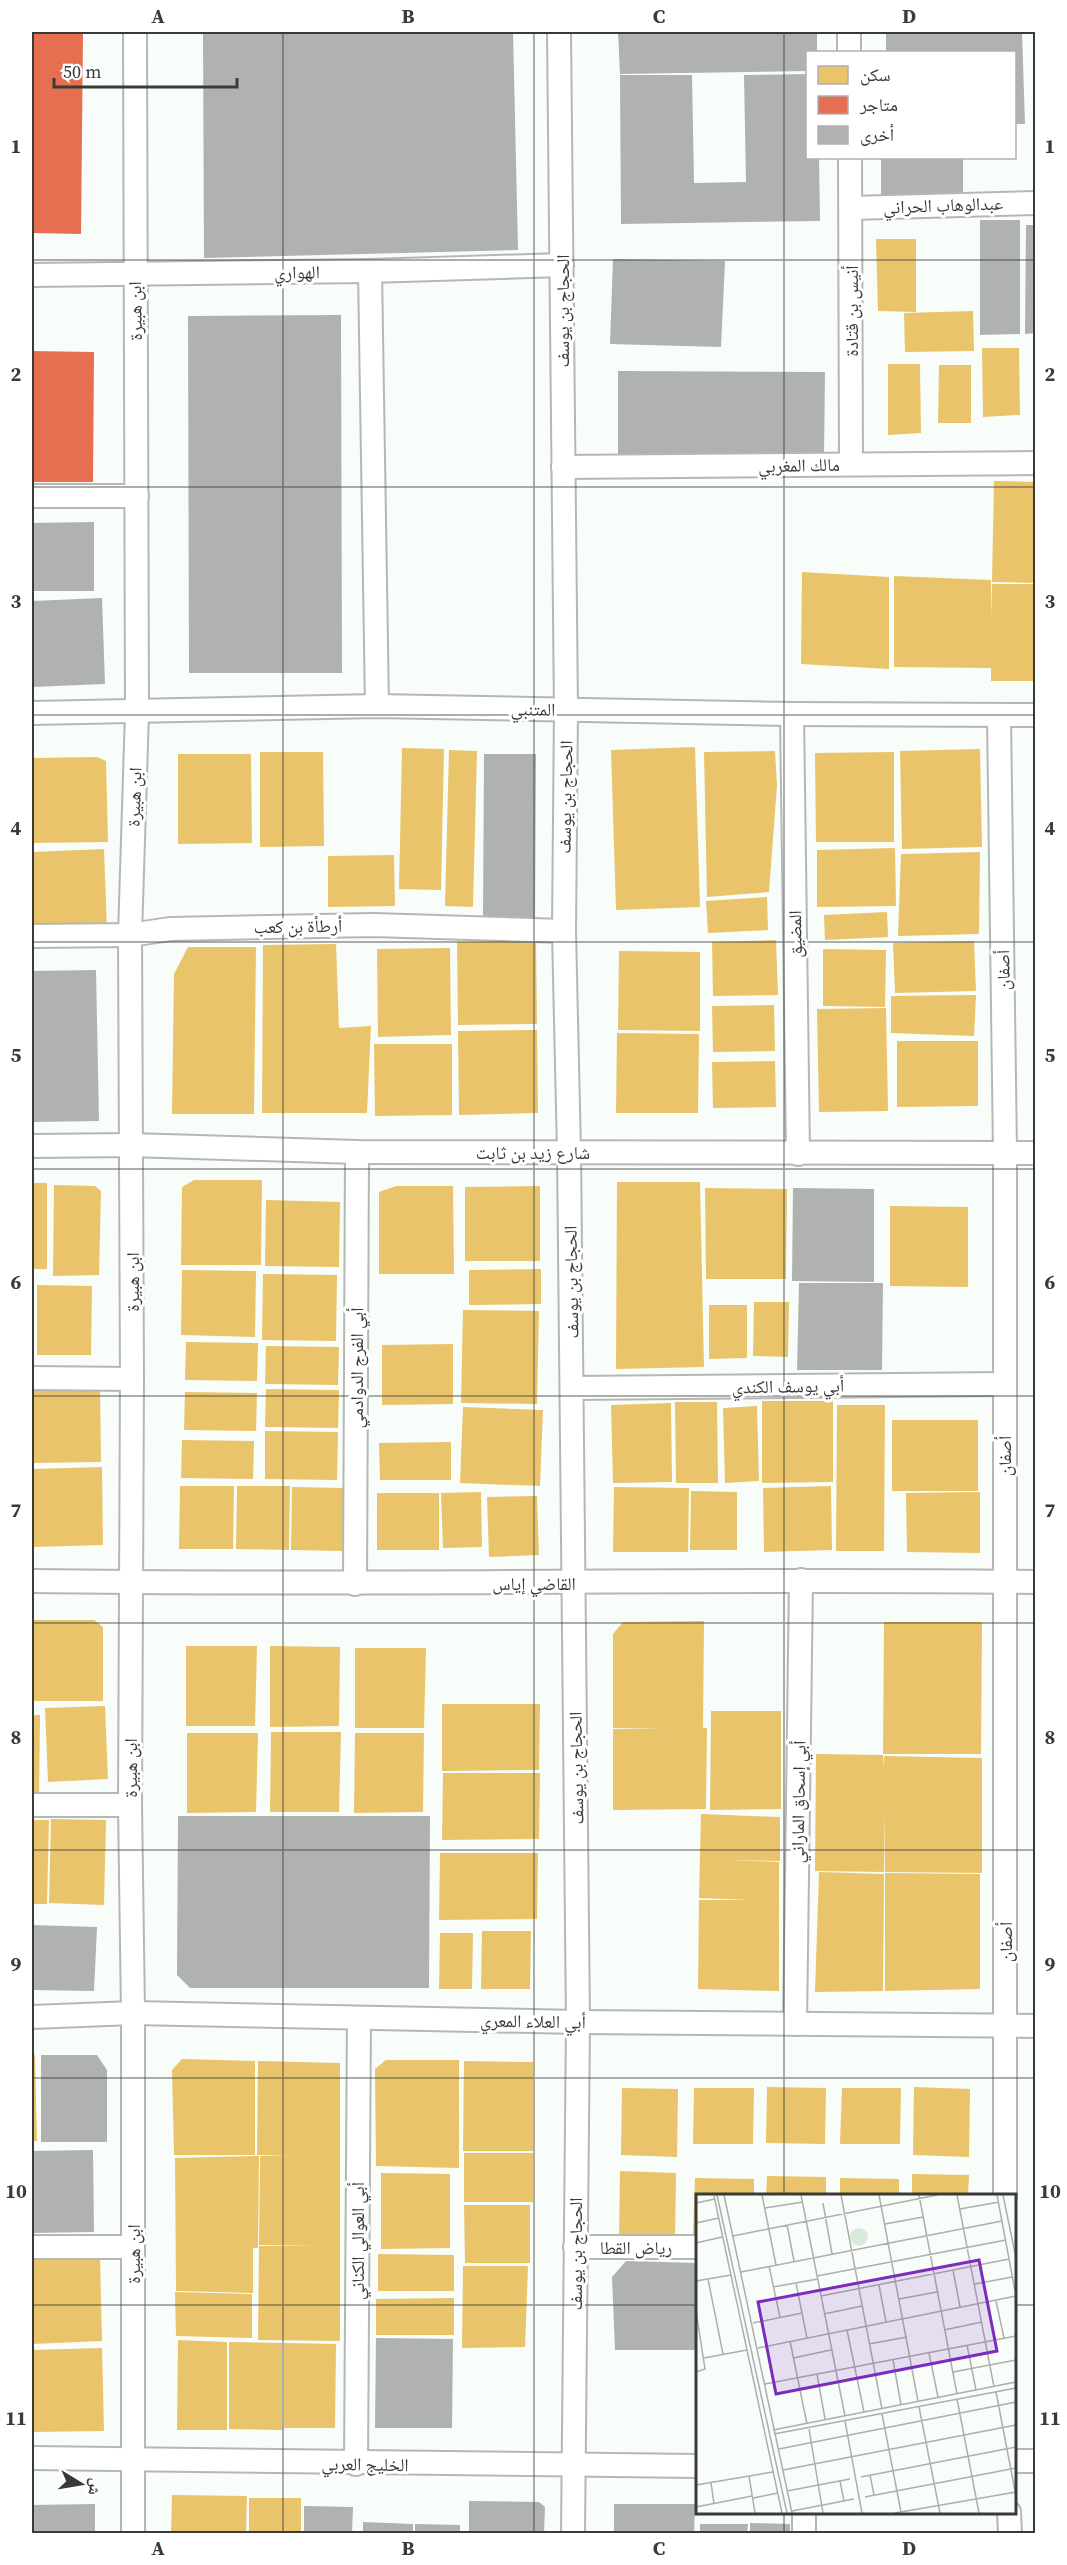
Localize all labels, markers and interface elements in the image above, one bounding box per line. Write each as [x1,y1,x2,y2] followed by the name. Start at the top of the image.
[151,2,165,30] text: A
[401,2,415,30] text: B
[653,2,665,30] text: C
[902,2,916,30] text: D
[54,51,237,89] scale bar
[806,51,1016,159] legend
[63,59,101,84] text: 50 m
[860,62,891,87] text: سكن
[859,92,898,117] text: متاجر
[860,122,894,147] text: أخرى
[11,132,21,160] text: 1
[1045,132,1055,160] text: 1
[883,190,1004,222] street label: عبدالوهاب الحراني
[550,254,575,368] street label: الحجاج بن يوسف
[274,259,320,287] street label: الهواري
[839,265,864,357] street label: أنيس بن قتادة
[122,281,148,341] street label: ابن هبيرة
[11,360,22,388] text: 2
[1045,360,1056,388] text: 2
[758,452,840,481] street label: مالك المغربي
[11,587,22,615] text: 3
[1045,587,1056,615] text: 3
[510,696,556,724] street label: المتنبي
[552,740,578,854] street label: الحجاج بن يوسف
[120,767,148,827] street label: ابن هبيرة
[11,814,22,842] text: 4
[1045,814,1056,842] text: 4
[782,910,808,958] street label: المضيق
[254,913,342,939] street label: أرطأة بن كعب
[990,950,1016,990] street label: أصفان
[11,1041,22,1069] text: 5
[1045,1041,1056,1069] text: 5
[476,1140,590,1165] street label: شارع زيد بن ثابت
[558,1225,584,1339] street label: الحجاج بن يوسف
[120,1252,145,1312] street label: ابن هبيرة
[11,1268,22,1296] text: 6
[1045,1268,1056,1296] text: 6
[344,1307,371,1429] street label: أبي الفرج الدوادمي
[732,1373,844,1402] street label: أبي يوسف الكندي
[992,1436,1017,1476] street label: أصفان
[11,1496,22,1524] text: 7
[1045,1496,1056,1524] text: 7
[492,1571,576,1598] street label: القاضي إياس
[563,1711,589,1825] street label: الحجاج بن يوسف
[11,1723,21,1751] text: 8
[1045,1723,1055,1751] text: 8
[118,1738,143,1798] street label: ابن هبيرة
[784,1740,814,1864] street label: أبي إسحاق الماراني
[993,1922,1018,1962] street label: أصفان
[11,1950,22,1978] text: 9
[1045,1950,1056,1978] text: 9
[480,2008,586,2037] street label: أبي العلاء المعري
[5,2177,27,2205] text: 10
[1039,2177,1061,2205] text: 10
[345,2182,372,2300] street label: أبي العوالي الكناني
[696,2194,1016,2514] inset map
[563,2197,588,2311] street label: الحجاج بن يوسف
[121,2224,146,2284] street label: ابن هبيرة
[600,2235,672,2260] street label: رياض القطا
[5,2404,27,2432] text: 11
[1039,2404,1061,2432] text: 11
[321,2451,409,2480] street label: الخليج العربي
[51,2454,111,2514] north arrow
[83,2476,108,2497] text: ش
[151,2534,165,2562] text: A
[401,2534,415,2562] text: B
[653,2534,665,2562] text: C
[902,2534,916,2562] text: D

